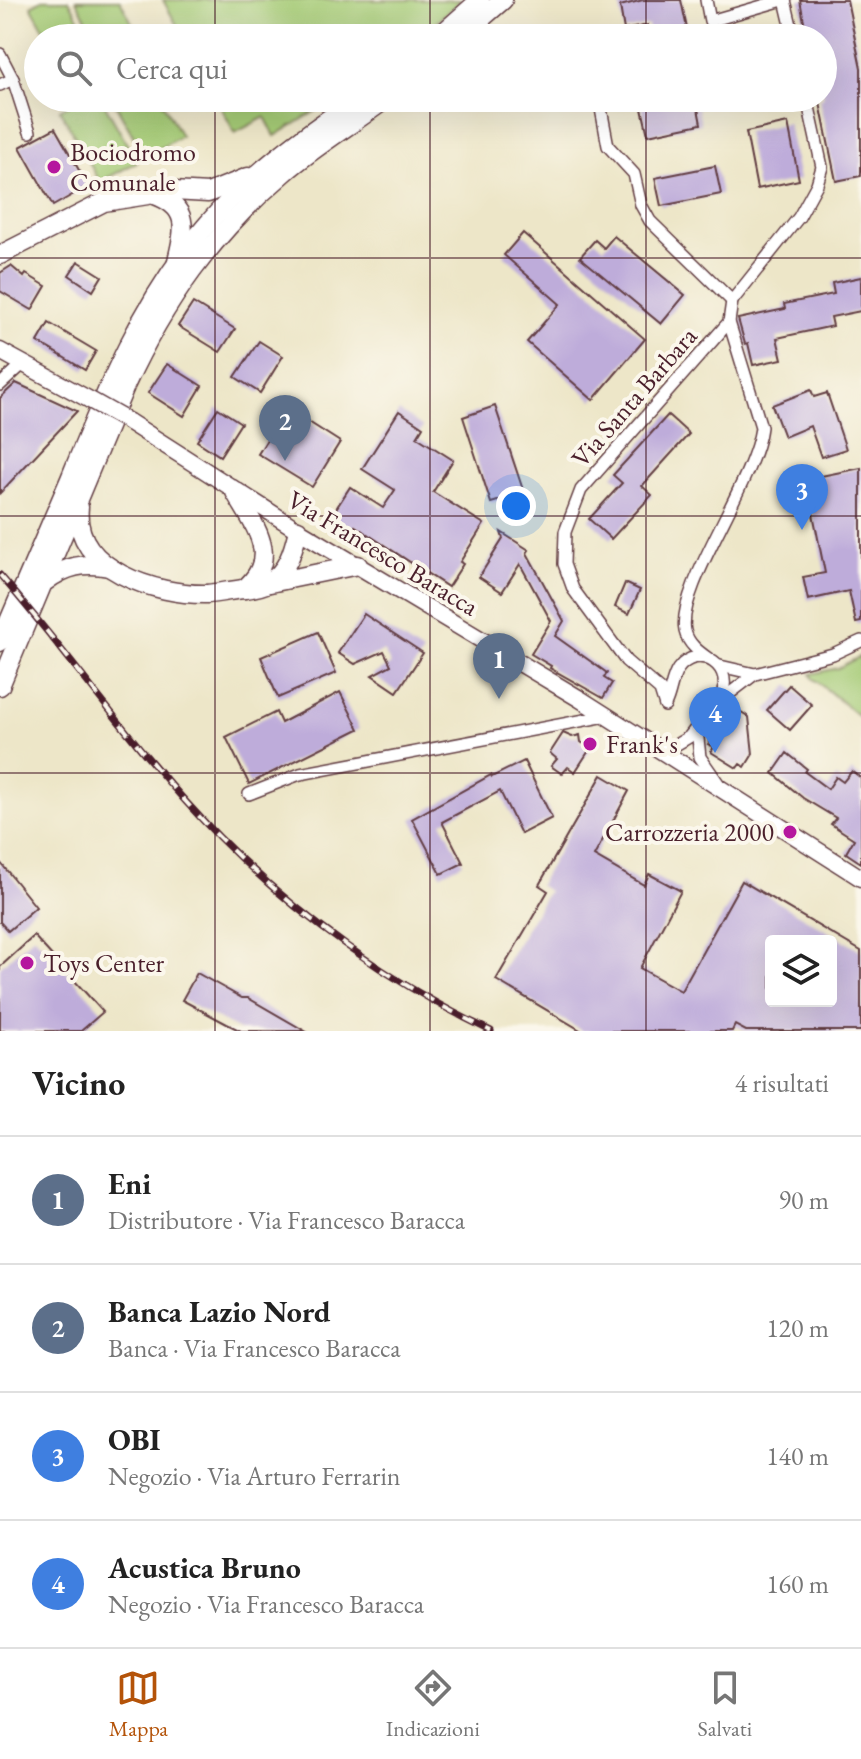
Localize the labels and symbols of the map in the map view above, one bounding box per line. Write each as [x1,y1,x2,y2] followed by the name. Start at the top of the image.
[70,135,196,199] place label: Bociodromo Comunale
[45,158,63,176] marker: Bociodromo Comunale
[564,319,705,474] street label: Via Santa Barbara
[259,395,311,461] pin: 2
[776,464,828,530] pin: 3
[281,483,485,624] street label: Via Francesco Baracca
[496,486,536,526] your location
[473,633,525,699] pin: 1
[689,687,741,753] pin: 4
[606,727,678,761] place label: Frank's
[581,735,599,753] marker: Frank's
[605,815,774,849] place label: Carrozzeria 2000
[781,823,799,841] marker: Carrozzeria 2000
[43,946,165,980] place label: Toys Center
[18,954,36,972] marker: Toys Center

